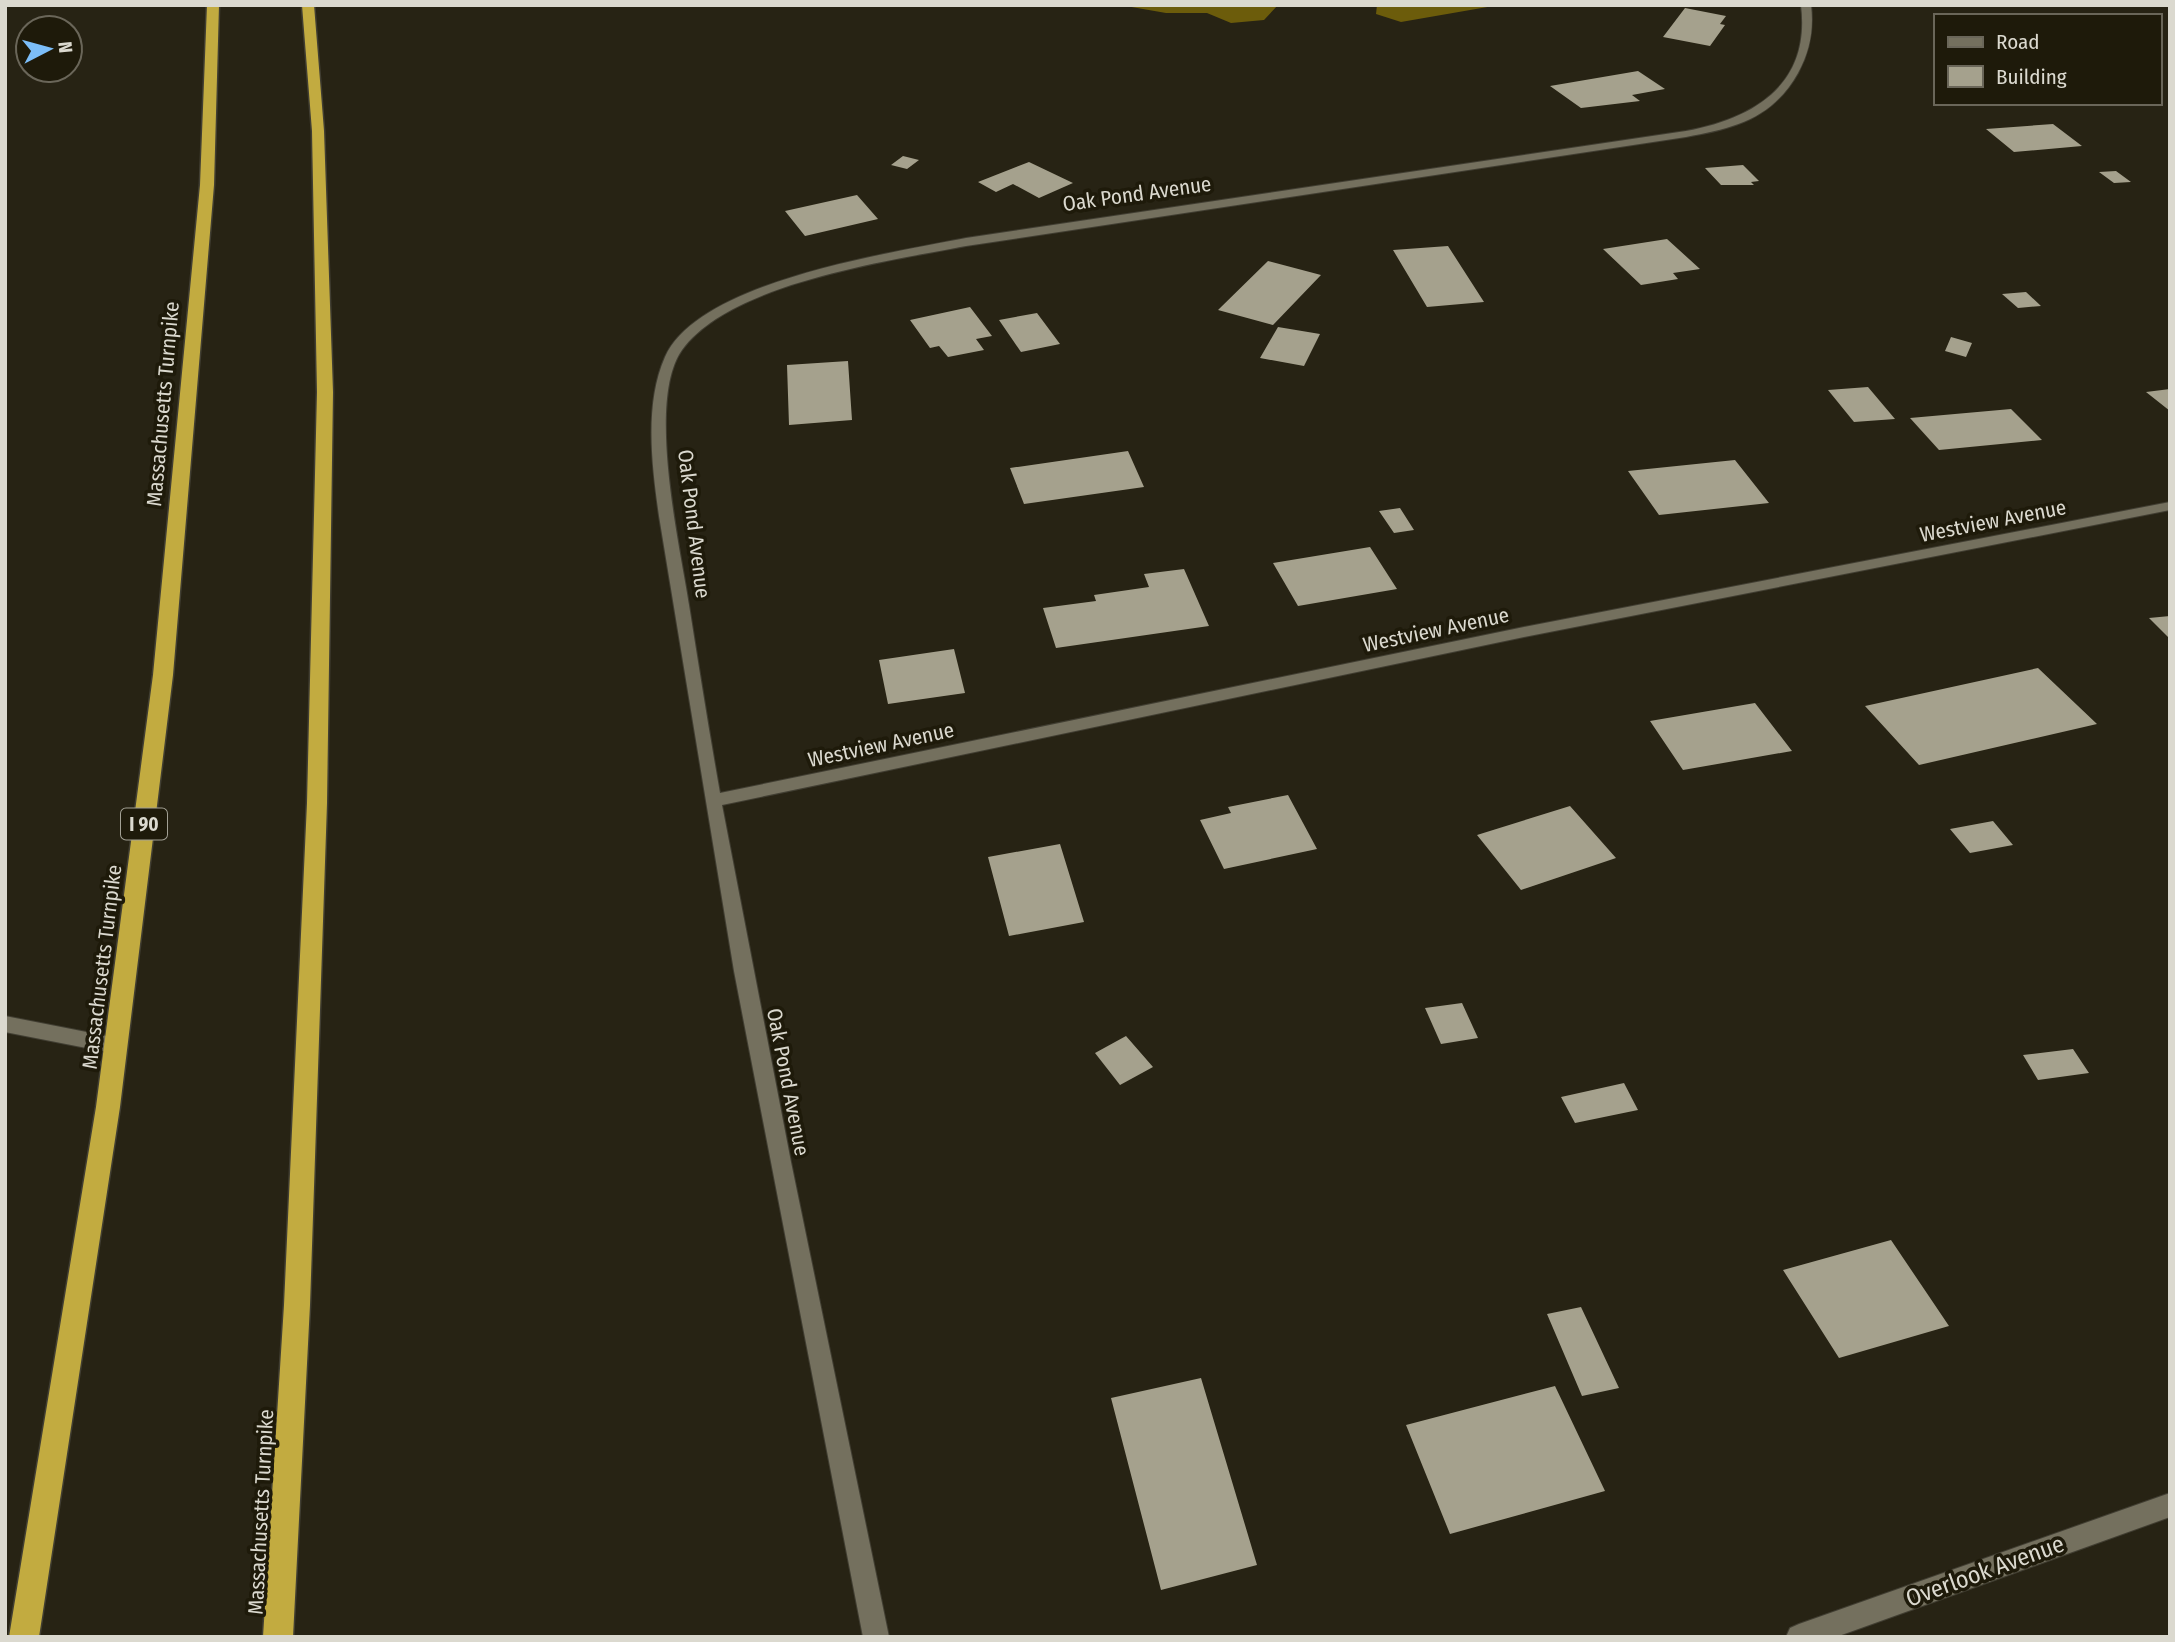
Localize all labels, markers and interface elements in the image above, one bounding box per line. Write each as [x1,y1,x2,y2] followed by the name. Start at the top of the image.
[14,14,84,84] north arrow
[1934,14,2161,105] legend
[1996,29,2040,55] text: Road
[53,40,77,54] text: N
[1996,64,2067,90] text: Building
[1061,171,1213,217] street label: Oak Pond Avenue
[141,300,185,508] street label: Massachusetts Turnpike
[672,448,716,600] street label: Oak Pond Avenue
[1918,494,2068,548] street label: Westview Avenue
[1361,602,1511,658] street label: Westview Avenue
[806,717,956,773] street label: Westview Avenue
[121,808,167,839] road number: I 90
[77,863,127,1071] street label: Massachusetts Turnpike
[761,1006,815,1158] street label: Oak Pond Avenue
[243,1409,279,1615] street label: Massachusetts Turnpike
[1902,1529,2068,1613] street label: Overlook Avenue

